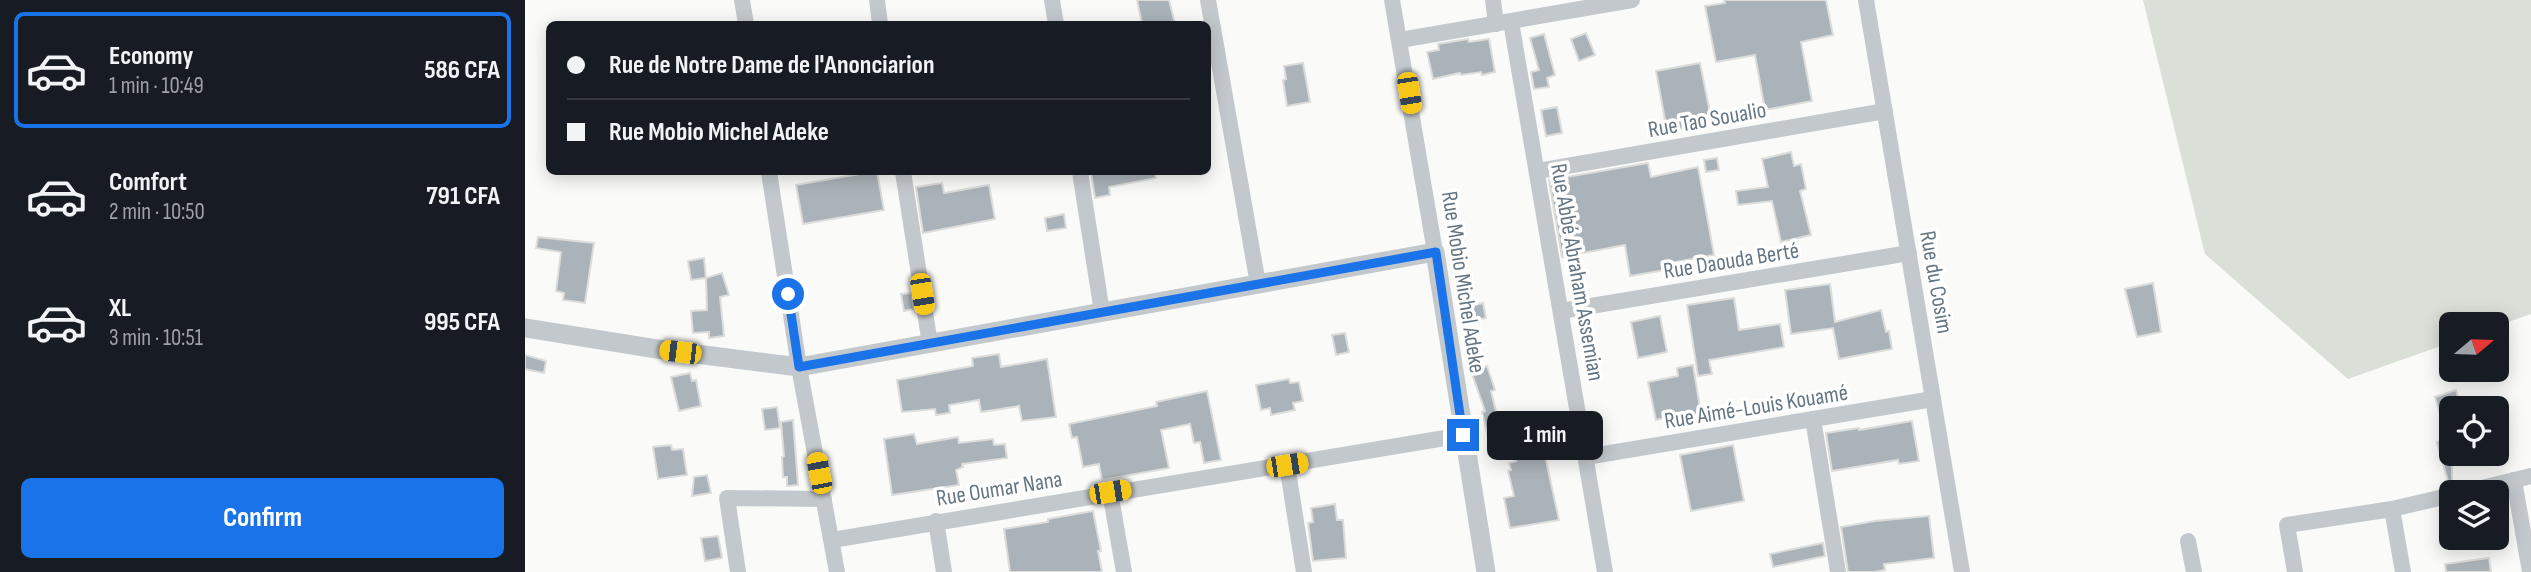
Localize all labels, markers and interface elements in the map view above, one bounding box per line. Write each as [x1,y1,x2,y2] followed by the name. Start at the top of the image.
[25,39,88,102] icon: car
[109,41,193,72] text: Economy
[609,50,934,81] text: Rue de Notre Dame de l'Anonciarion
[424,55,500,86] text: 586 CFA
[1396,71,1423,115] car
[109,72,204,100] text: 1 min · 10:49
[1646,96,1768,144] street label: Rue Tao Soualio
[609,117,829,148] text: Rue Mobio Michel Adeke
[1544,161,1610,383] street label: Rue Abbé Abraham Assemian
[25,165,88,228] icon: car
[109,167,187,198] text: Comfort
[426,181,500,212] text: 791 CFA
[1435,189,1491,375] street label: Rue Mobio Michel Adeke
[109,198,205,226] text: 2 min · 10:50
[1913,229,1959,336] street label: Rue du Cosim
[1661,236,1801,286] street label: Rue Daouda Berté
[909,272,936,316] car
[772,278,804,310] route start
[25,291,88,354] icon: car
[109,293,131,324] text: XL
[424,307,500,338] text: 995 CFA
[2439,312,2509,382] north arrow
[2439,312,2509,550] map controls
[109,324,203,352] text: 3 min · 10:51
[658,339,703,365] car
[1662,379,1850,435] street label: Rue Aimé-Louis Kouamé
[2439,396,2509,466] button: locate
[1487,410,1603,460] callout: 1 min
[1447,419,1479,451] route end
[1524,421,1566,449] text: 1 min
[805,450,834,496] car
[1265,451,1310,479] car
[934,465,1064,513] street label: Rue Oumar Nana
[21,478,504,558] button: Confirm
[1088,478,1133,506] car
[2439,480,2509,550] button: layers

